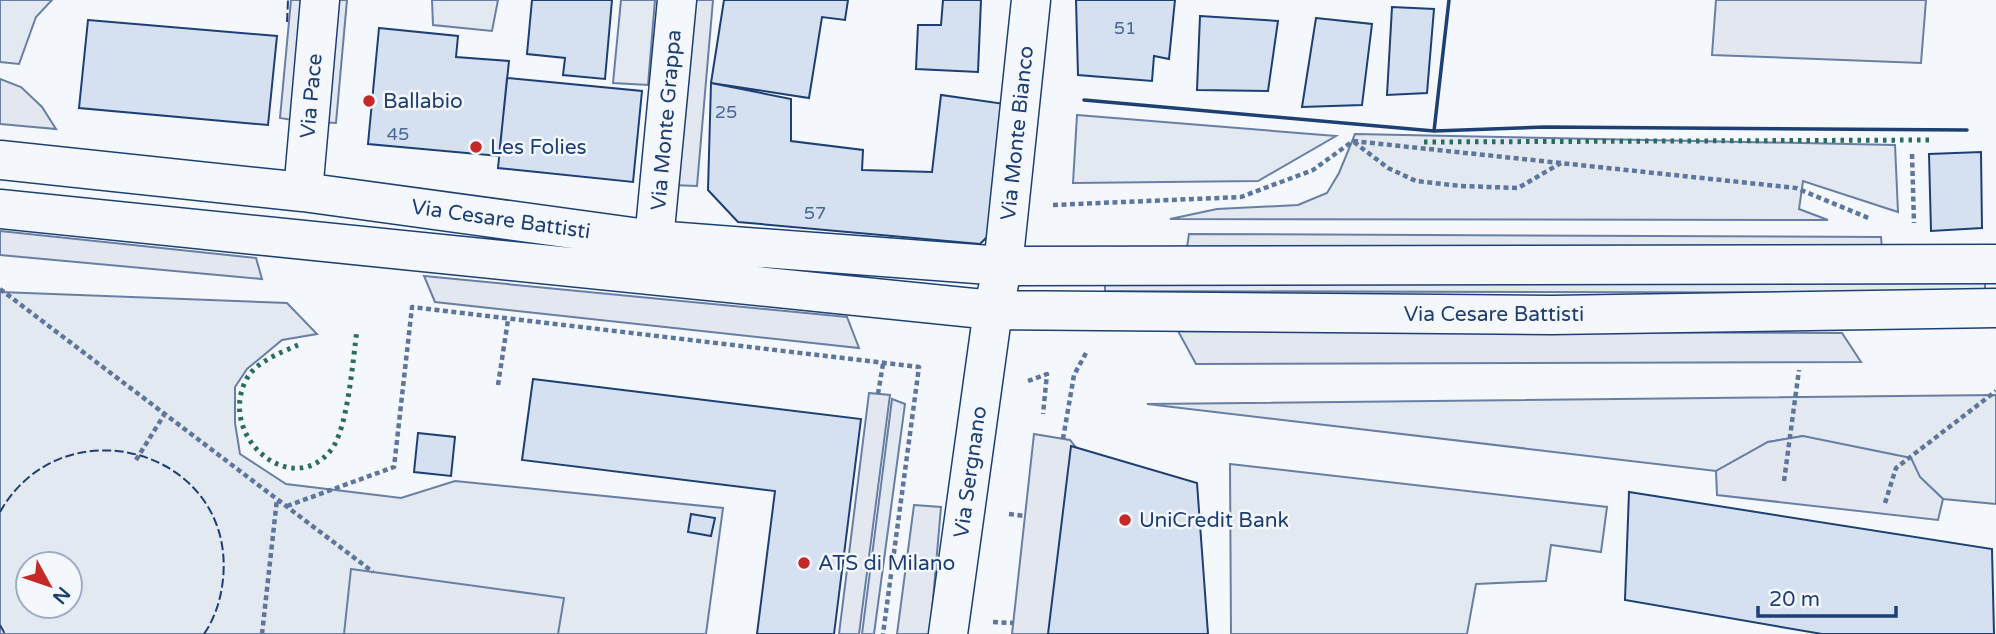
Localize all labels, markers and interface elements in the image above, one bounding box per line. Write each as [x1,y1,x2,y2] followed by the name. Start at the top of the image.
[1114,17,1136,39] house number: 51
[646,29,687,211] street label: Via Monte Grappa
[996,44,1039,222] street label: Via Monte Bianco
[295,52,328,140] street label: Via Pace
[383,89,463,114] place label: Ballabio
[361,93,377,109] marker: Ballabio
[715,101,737,123] house number: 25
[387,123,409,145] house number: 45
[490,135,587,160] place label: Les Folies
[468,139,484,155] marker: Les Folies
[410,195,592,244] street label: Via Cesare Battisti
[804,202,826,224] house number: 57
[1404,302,1584,327] street label: Via Cesare Battisti
[949,405,992,540] street label: Via Sergnano
[1139,508,1289,533] place label: UniCredit Bank
[1117,512,1133,528] marker: UniCredit Bank
[14,550,84,620] north arrow
[818,551,955,576] place label: ATS di Milano
[796,555,812,571] marker: ATS di Milano
[1758,574,1896,618] scale bar
[48,582,75,608] text: N
[1769,587,1820,612] text: 20 m

